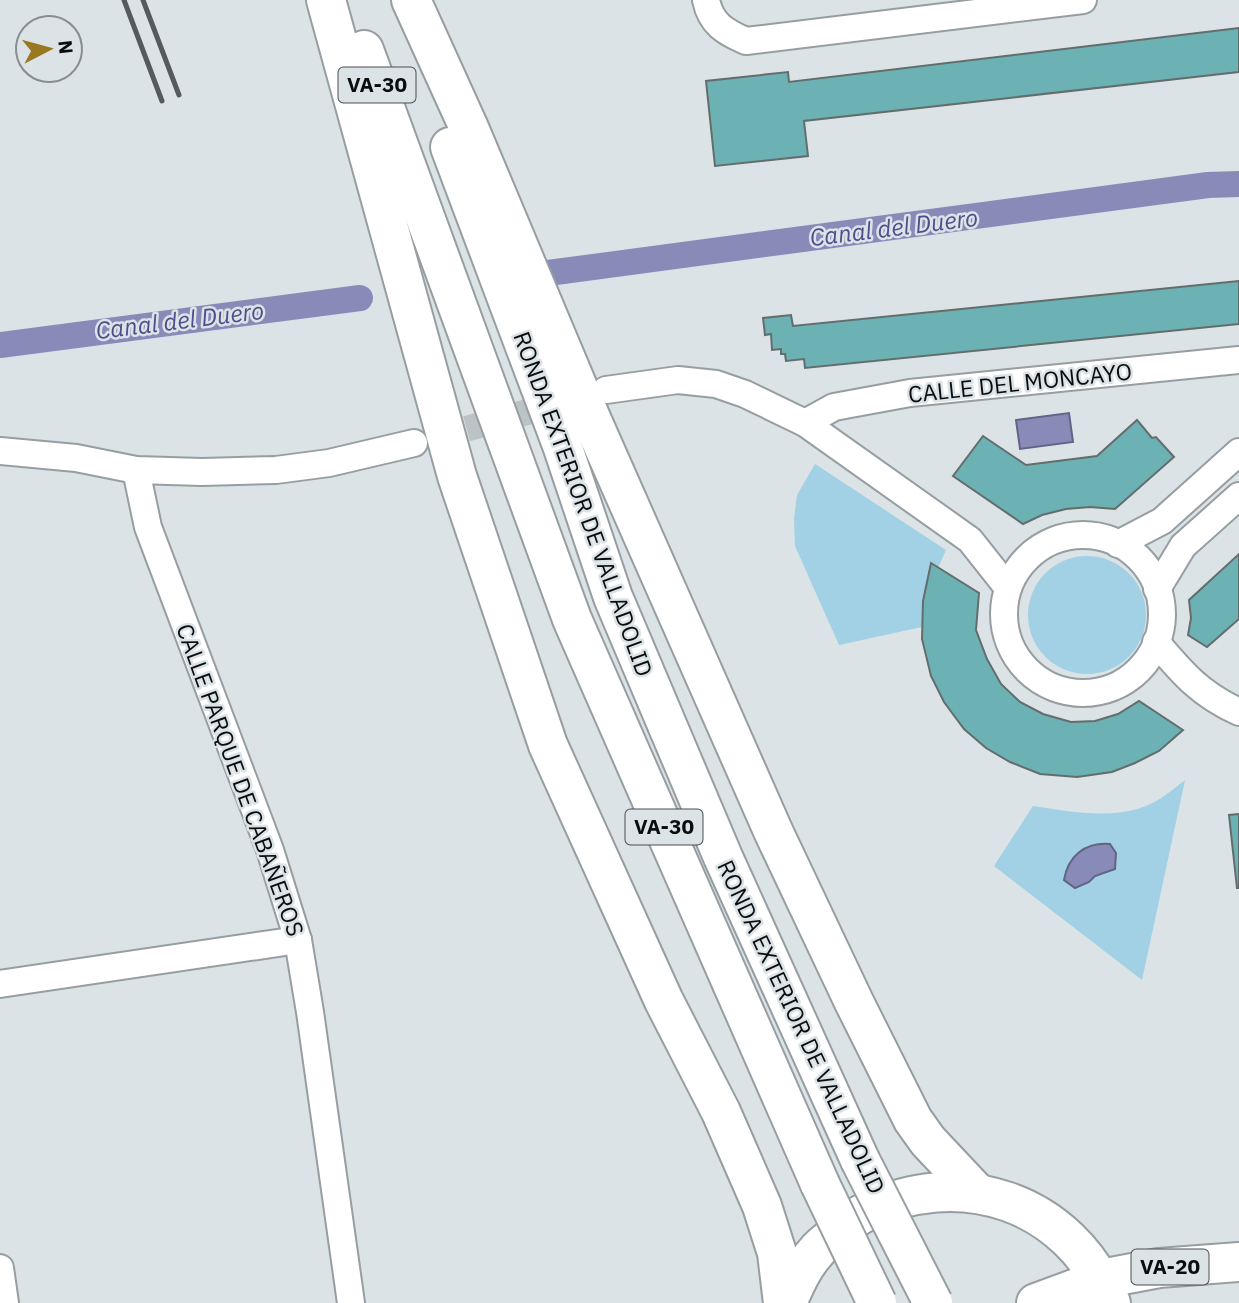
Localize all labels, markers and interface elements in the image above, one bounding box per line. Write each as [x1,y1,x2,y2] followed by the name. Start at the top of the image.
[14,14,84,84] north arrow
[53,39,79,55] text: N
[338,68,416,102] road number: VA-30
[808,201,980,253] water label: Canal del Duero
[94,294,266,346] water label: Canal del Duero
[507,327,660,680] street label: RONDA EXTERIOR DE VALLADOLID
[906,355,1133,409] street label: CALLE DEL MONCAYO
[170,619,312,940] street label: CALLE PARQUE DE CABAÑEROS
[626,810,702,844] road number: VA-30
[711,855,893,1198] street label: RONDA EXTERIOR DE VALLADOLID
[1132,1250,1208,1284] road number: VA-20

